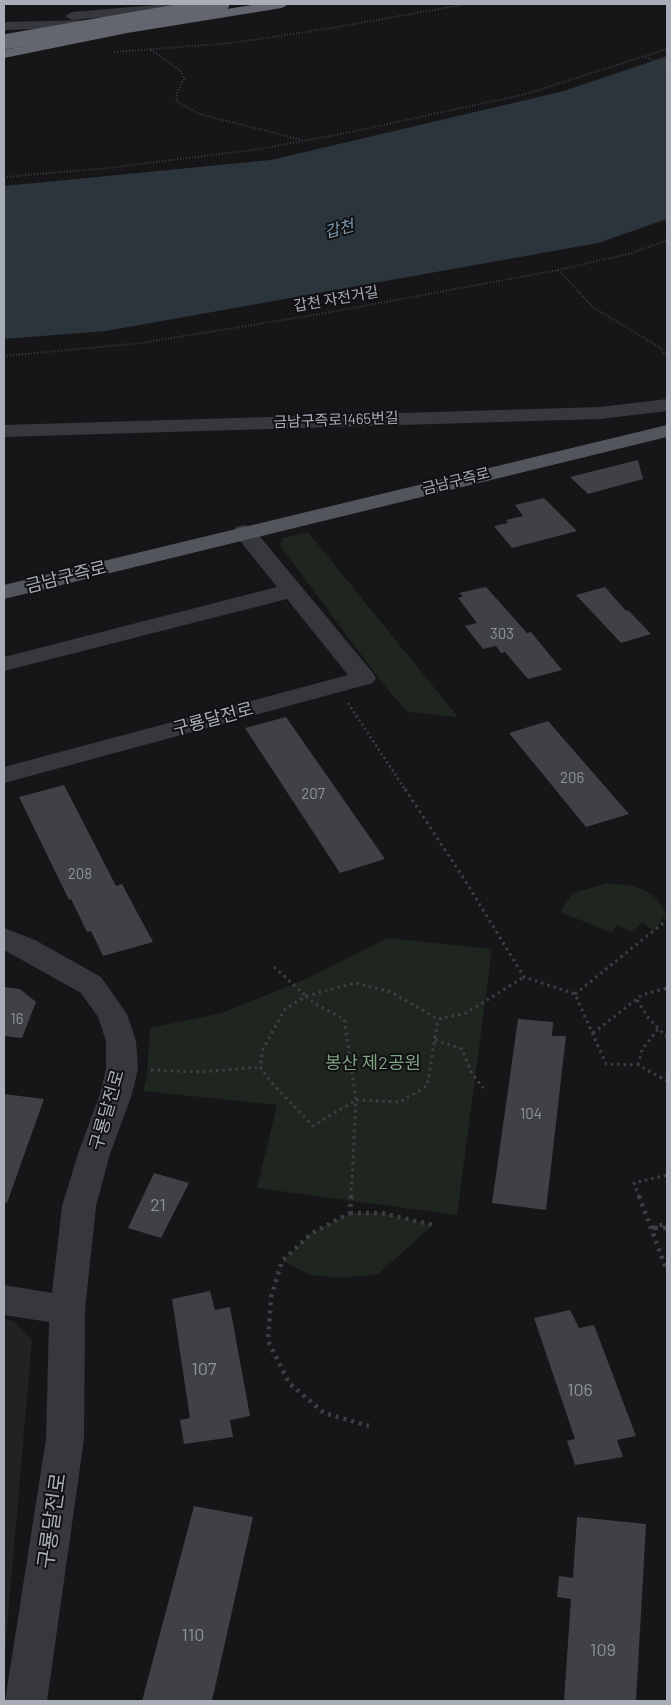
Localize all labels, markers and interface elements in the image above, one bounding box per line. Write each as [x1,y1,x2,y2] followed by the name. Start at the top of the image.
[322,216,356,242] water label: 갑천
[292,283,380,315] street label: 갑천 자전거길
[273,409,399,431] street label: 금남구즉로1465번길
[420,464,492,498] street label: 금남구즉로
[23,557,109,597] street label: 금남구즉로
[490,625,514,643] house number: 303
[170,698,256,740] street label: 구룡달전로
[560,769,584,787] house number: 206
[301,785,325,803] house number: 207
[68,865,92,883] house number: 208
[11,1010,23,1028] house number: 16
[325,1052,421,1074] park label: 봉산 제2공원
[85,1067,129,1153] street label: 구룡달전로
[520,1105,542,1123] house number: 104
[150,1194,166,1216] house number: 21
[192,1358,216,1380] house number: 107
[567,1379,593,1401] house number: 106
[33,1471,71,1571] street label: 구룡달전로
[182,1624,204,1646] house number: 110
[590,1639,616,1661] house number: 109

